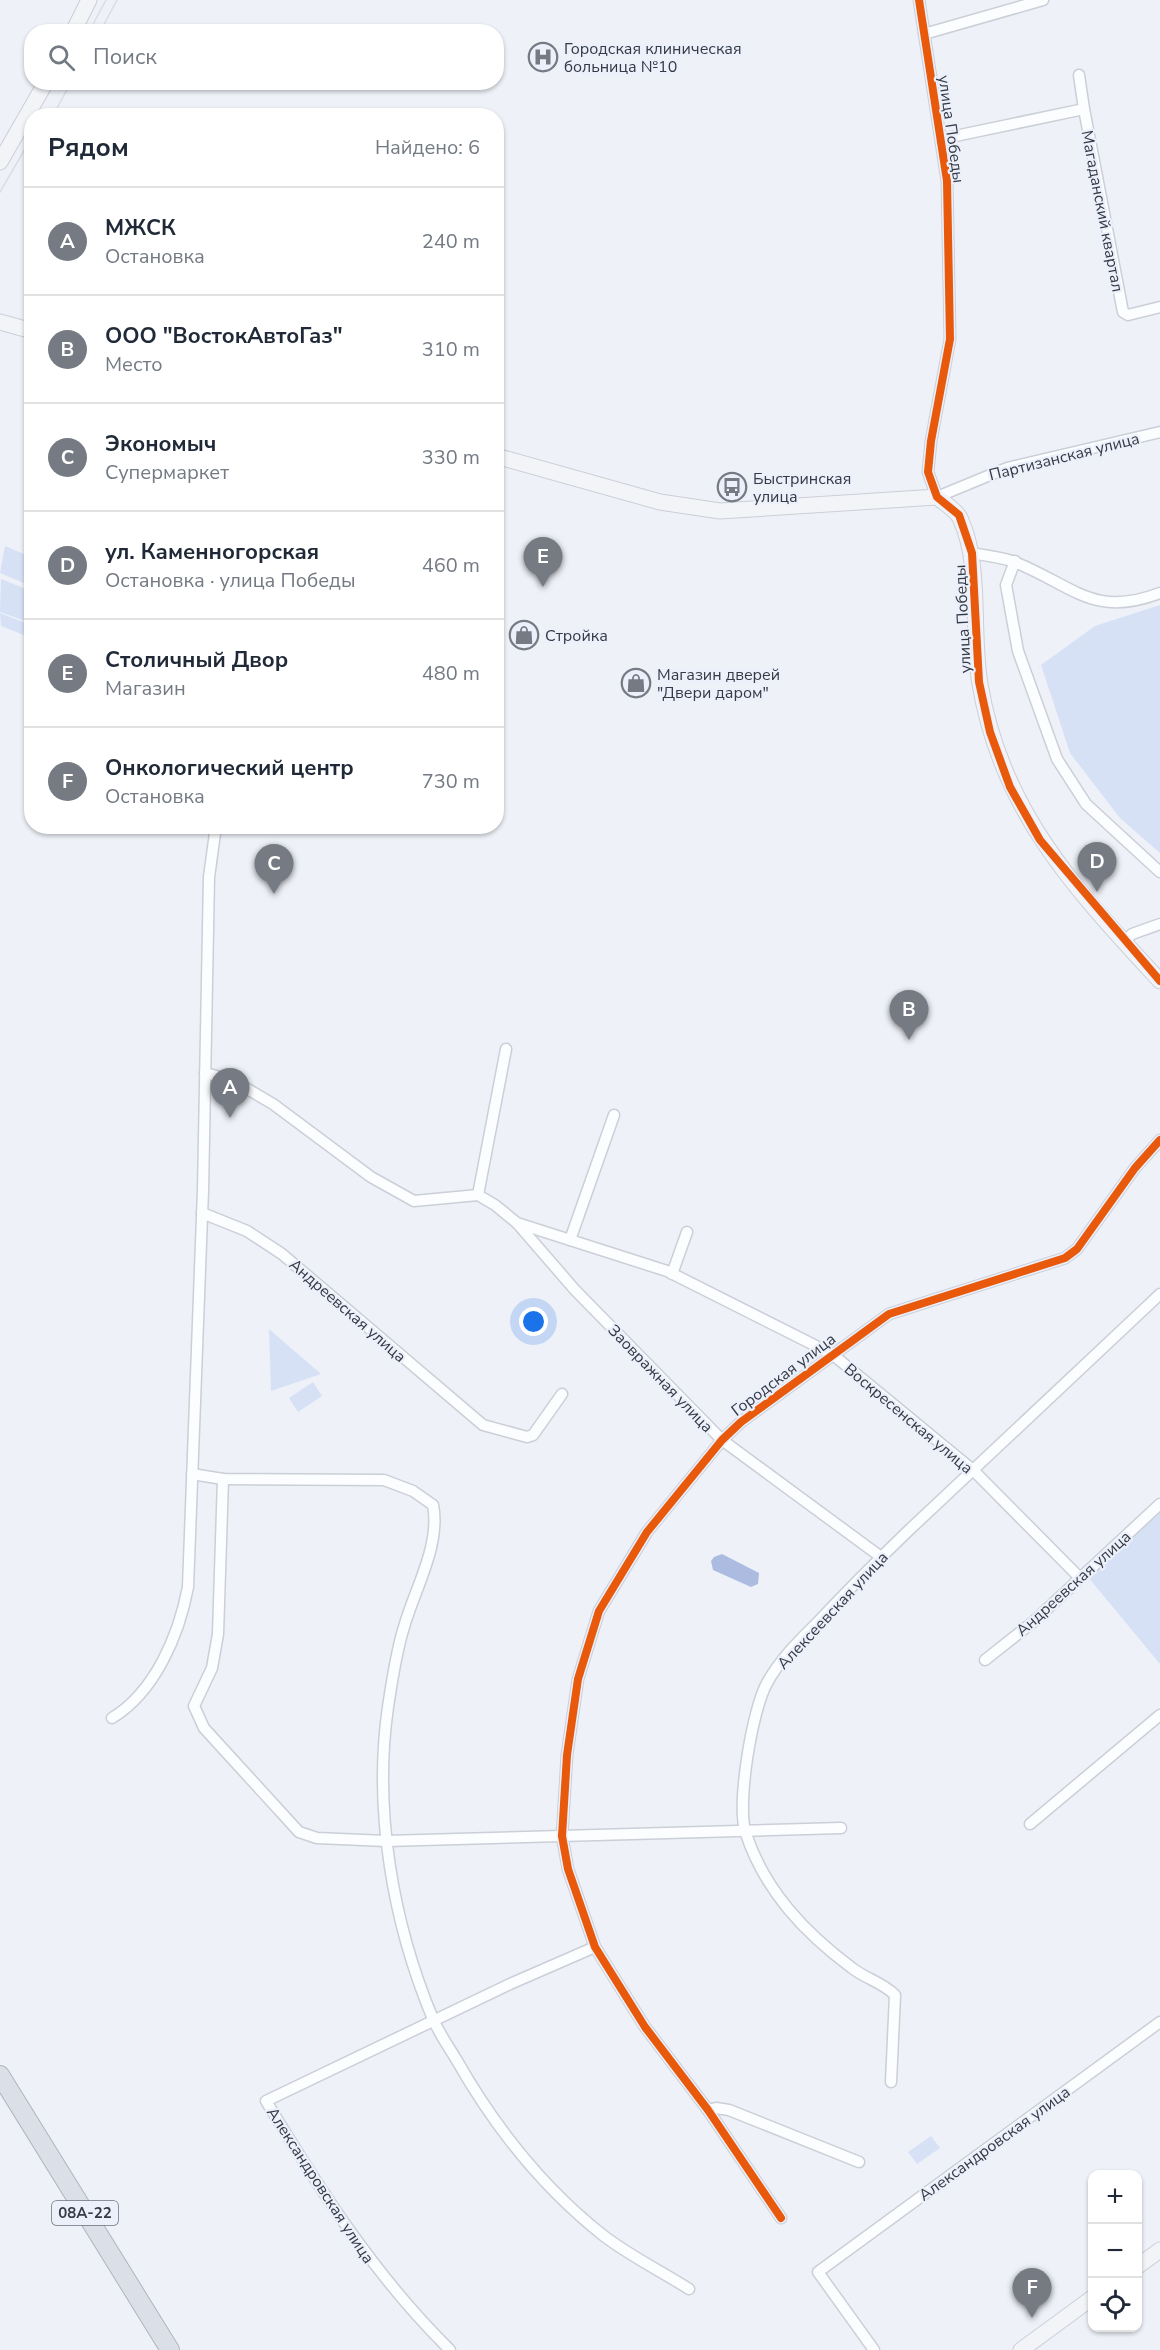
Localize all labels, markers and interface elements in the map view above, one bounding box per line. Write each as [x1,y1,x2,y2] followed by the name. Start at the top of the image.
[24,24,504,90] search box
[564,38,742,78] place label: Городская клиническая больница №10
[45,41,78,74] icon: search
[527,41,559,73] hospital icon: Городская клиническая больница №10
[93,42,157,72] text: Поиск
[933,74,969,185] street label: улица Победы
[1076,128,1128,294] street label: Магаданский квартал
[48,130,129,165] text: Рядом
[375,134,480,161] text: Найдено: 6
[105,213,176,243] text: МЖСК
[60,228,75,255] text: A
[422,228,480,255] text: 240 m
[105,243,205,270] text: Остановка
[105,321,343,351] text: ООО "ВостокАвтоГаз"
[61,336,74,363] text: B
[422,336,480,363] text: 310 m
[105,351,163,378] text: Место
[987,428,1142,486] street label: Партизанская улица
[105,429,216,459] text: Экономыч
[61,444,74,471] text: C
[422,444,480,471] text: 330 m
[105,459,229,486] text: Супермаркет
[753,468,851,508] place label: Быстринская улица
[716,471,748,503] bus stop icon: Быстринская улица
[105,537,319,567] text: ул. Каменногорская
[524,538,562,587] pin: E
[60,552,75,579] text: D
[422,552,480,579] text: 460 m
[949,564,977,674] street label: улица Победы
[105,567,356,594] text: Остановка · улица Победы
[508,619,540,651] shop icon: Стройка
[545,625,608,647] place label: Стройка
[105,645,288,675] text: Столичный Двор
[62,660,73,687] text: E
[422,660,480,687] text: 480 m
[657,664,780,704] place label: Магазин дверей "Двери даром"
[620,667,652,699] shop icon: Магазин дверей "Двери даром"
[105,675,186,702] text: Магазин
[105,753,354,783] text: Онкологический центр
[62,768,73,795] text: F
[422,768,480,795] text: 730 m
[105,783,205,810] text: Остановка
[1078,842,1116,892] pin: D
[254,844,294,894] pin: C
[890,990,928,1040] pin: B
[210,1068,250,1118] pin: A
[284,1254,410,1368] street label: Андреевская улица
[519,1307,548,1336] your location
[603,1320,718,1438] street label: Заовражная улица
[727,1328,840,1421] street label: Городская улица
[839,1358,977,1479] street label: Воскресенская улица
[1011,1526,1136,1641] street label: Андреевская улица
[772,1547,893,1674] street label: Алексеевская улица
[914,2081,1075,2206] street label: Александровская улица
[261,2103,379,2268] street label: Александровская улица
[1088,2170,1142,2332] map controls
[1088,2170,1142,2224] button: +
[52,2201,118,2225] road number: 08А-22
[1088,2224,1142,2278] button: −
[1012,2268,1052,2318] pin: F
[1088,2278,1142,2332] button: locate

